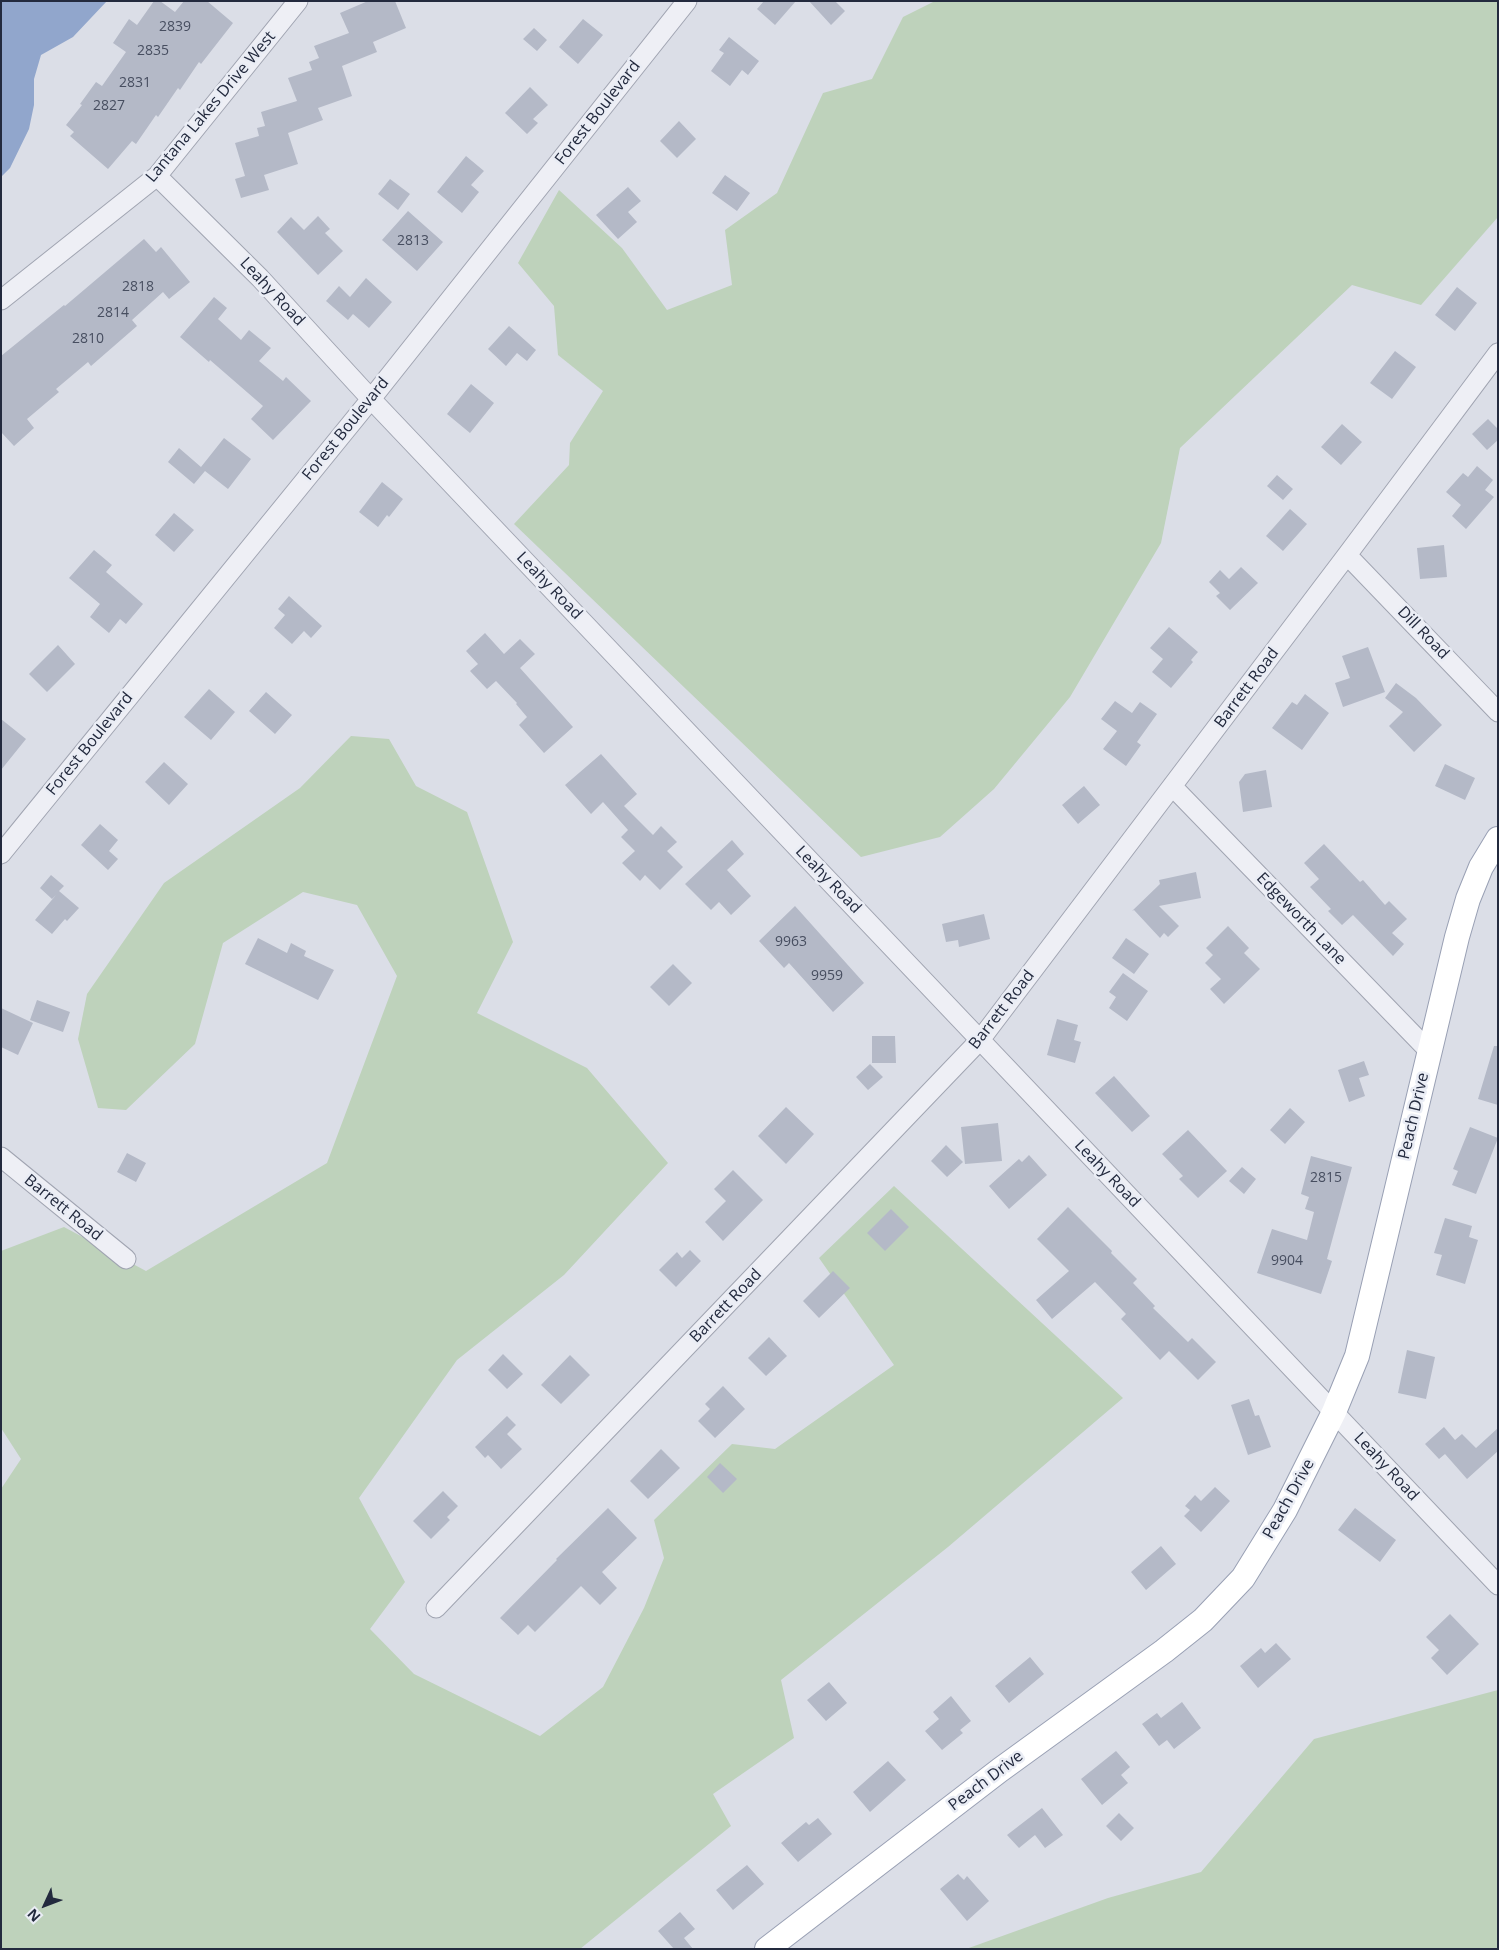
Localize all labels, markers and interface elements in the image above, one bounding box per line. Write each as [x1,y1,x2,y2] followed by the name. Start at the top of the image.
[159,19,191,35] house number: 2839
[142,28,280,186] street label: Lantana Lakes Drive West
[137,43,169,59] house number: 2835
[551,57,645,169] street label: Forest Boulevard
[119,75,151,91] house number: 2831
[93,98,125,114] house number: 2827
[397,233,429,249] house number: 2813
[236,254,308,330] street label: Leahy Road
[122,279,154,295] house number: 2818
[97,305,129,321] house number: 2814
[72,331,104,347] house number: 2810
[299,374,393,484] street label: Forest Boulevard
[512,548,586,624] street label: Leahy Road
[1393,603,1453,663] street label: Dill Road
[1211,644,1283,732] street label: Barrett Road
[43,689,137,799] street label: Forest Boulevard
[791,842,865,918] street label: Leahy Road
[1252,869,1350,969] street label: Edgeworth Lane
[775,934,807,950] house number: 9963
[965,967,1039,1053] street label: Barrett Road
[811,968,843,984] house number: 9959
[1395,1071,1433,1161] street label: Peach Drive
[1070,1136,1144,1212] street label: Leahy Road
[1310,1170,1342,1186] house number: 2815
[20,1171,106,1245] street label: Barrett Road
[1271,1253,1303,1269] house number: 9904
[686,1265,766,1347] street label: Barrett Road
[1350,1429,1422,1505] street label: Leahy Road
[1259,1456,1319,1542] street label: Peach Drive
[945,1747,1027,1815] street label: Peach Drive
[20,1880,70,1930] north arrow
[23,1905,45,1926] text: N

